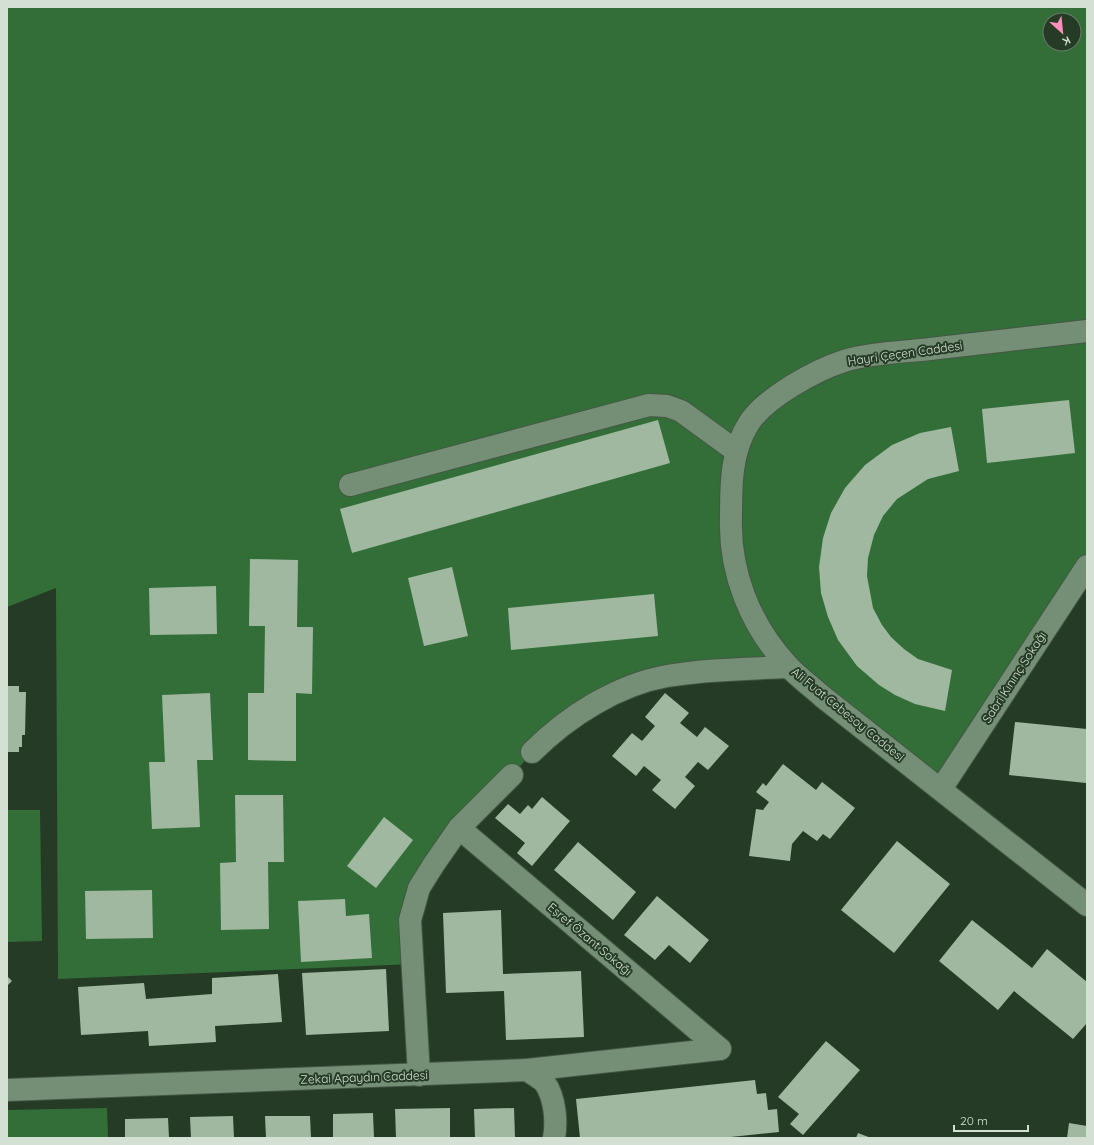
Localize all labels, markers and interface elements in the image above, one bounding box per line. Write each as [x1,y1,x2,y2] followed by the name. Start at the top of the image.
[1042,12,1082,52] north arrow
[1060,33,1073,49] text: K
[847,338,963,368] street label: Hayri Çeçen Caddesi
[979,628,1049,726] street label: Sabri Kınınç Sokağı
[789,664,907,764] street label: Ali Fuat Cebesoy Caddesi
[545,899,635,979] street label: Eşref Özant Sokağı
[300,1067,428,1087] street label: Zekai Apaydın Caddesi
[954,1107,1028,1133] scale bar
[960,1113,988,1128] text: 20 m

